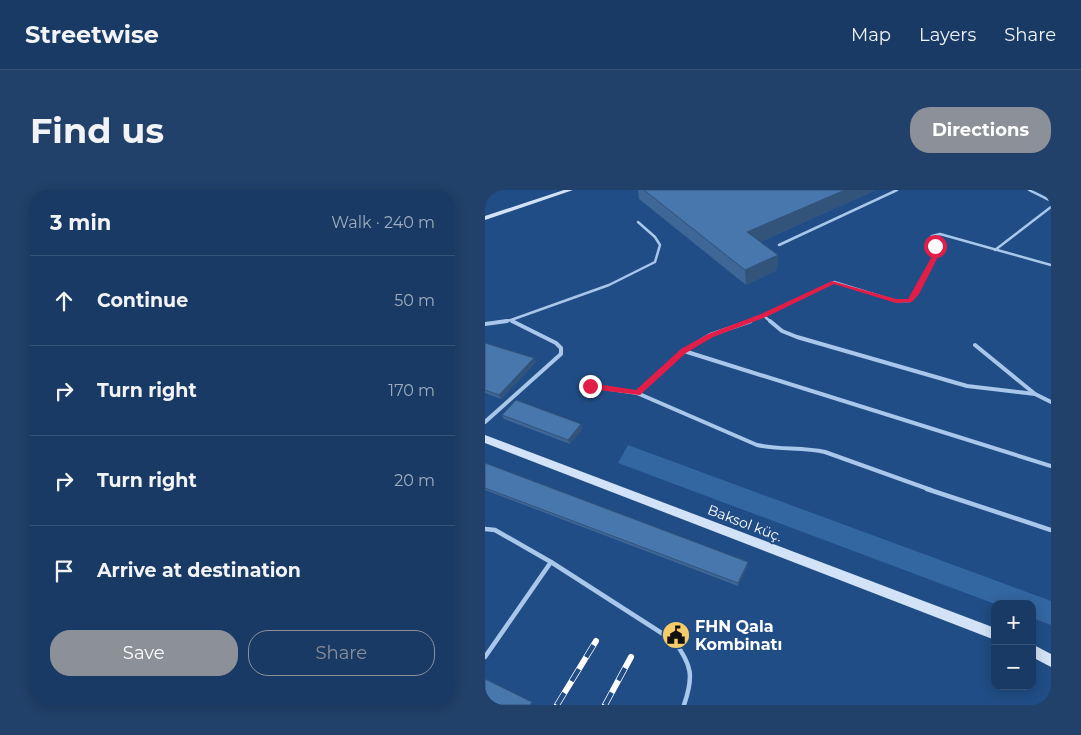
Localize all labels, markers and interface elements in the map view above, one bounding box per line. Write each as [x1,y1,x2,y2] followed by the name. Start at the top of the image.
[25,20,159,49] text: Streetwise
[851,24,891,46] text: Map
[919,24,976,46] text: Layers
[1004,24,1056,46] text: Share
[910,107,1051,153] button: Directions
[30,109,164,152] text: Find us
[50,210,111,235] text: 3 min
[331,213,435,232] text: Walk · 240 m
[924,235,947,258] route start
[50,287,78,315] icon: ahead
[97,289,188,312] text: Continue
[394,291,435,310] text: 50 m
[579,375,602,398] route end
[50,377,78,405] icon: right
[97,379,197,402] text: Turn right
[388,381,435,400] text: 170 m
[50,467,78,495] icon: right
[97,469,197,492] text: Turn right
[394,471,435,490] text: 20 m
[705,500,785,546] street label: Baksol küç.
[50,557,78,585] icon: arrive
[97,559,301,582] text: Arrive at destination
[991,600,1036,690] map controls
[991,600,1036,645] button: +
[695,617,782,654] place label: FHN Qala Kombinatı
[661,620,691,650] public building icon: FHN Qala Kombinatı
[50,630,238,676] button: Save
[248,630,435,676] button: Share
[991,645,1036,690] button: −

